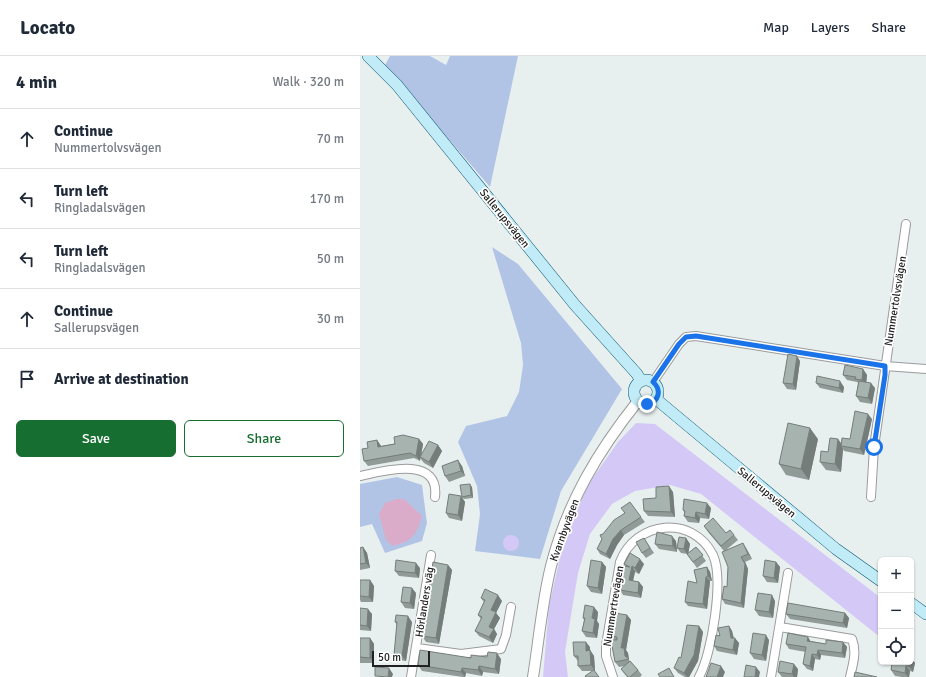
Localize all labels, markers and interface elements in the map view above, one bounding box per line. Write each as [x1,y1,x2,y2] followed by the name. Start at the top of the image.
[20,16,75,40] text: Locato
[763,19,789,36] text: Map
[811,19,850,36] text: Layers
[872,19,906,36] text: Share
[16,72,57,93] text: 4 min
[273,74,344,90] text: Walk · 320 m
[54,122,113,140] text: Continue
[16,128,38,150] icon: ahead
[317,131,344,147] text: 70 m
[54,140,162,156] text: Nummertolvsvägen
[54,182,108,200] text: Turn left
[477,186,532,250] street label: Sallerupsvägen
[16,188,38,210] icon: left
[310,191,344,207] text: 170 m
[54,200,146,216] text: Ringladalsvägen
[54,242,108,260] text: Turn left
[16,248,38,270] icon: left
[317,251,344,267] text: 50 m
[882,255,909,347] street label: Nummertolvsvägen
[54,260,146,276] text: Ringladalsvägen
[54,302,113,320] text: Continue
[16,308,38,330] icon: ahead
[317,311,344,327] text: 30 m
[54,320,139,336] text: Sallerupsvägen
[16,368,38,390] icon: arrive
[54,370,189,388] text: Arrive at destination
[638,395,656,413] route end
[16,420,176,457] button: Save
[184,420,344,457] button: Share
[865,438,883,456] route start
[735,464,798,520] street label: Sallerupsvägen
[547,497,582,563] street label: Kvarnbyvägen
[878,557,914,665] map controls
[878,557,914,593] button: +
[601,565,626,647] street label: Nummertrevägen
[413,566,436,638] street label: Hörlanders väg
[878,593,914,629] button: −
[878,629,914,665] button: locate
[372,649,430,668] scale bar
[378,651,401,664] text: 50 m

